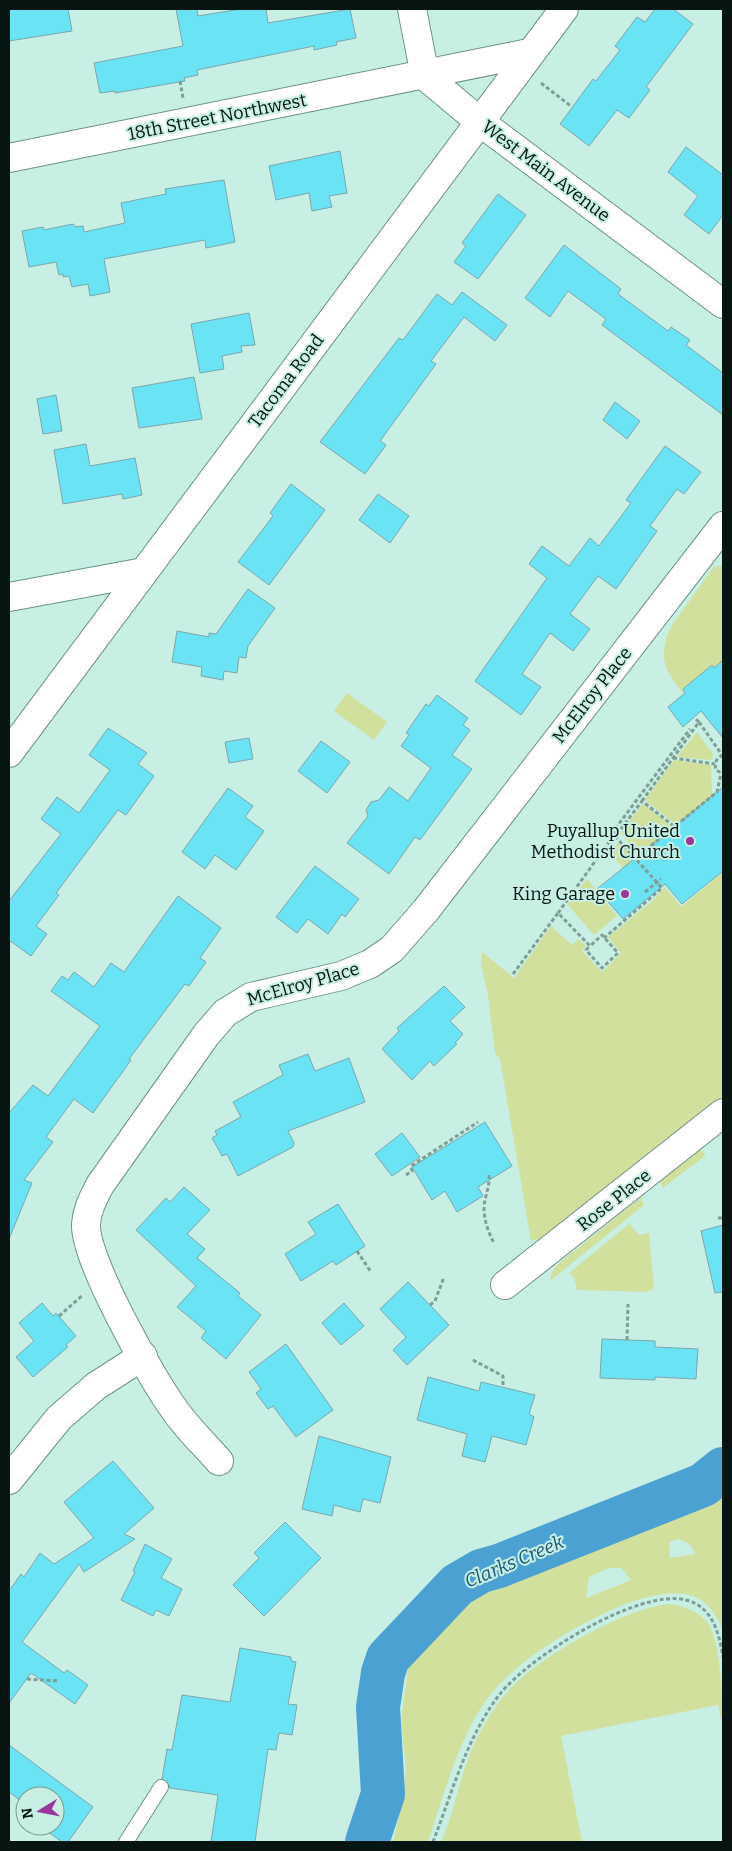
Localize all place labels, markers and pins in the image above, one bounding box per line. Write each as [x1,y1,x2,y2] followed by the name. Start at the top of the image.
[531,820,680,863] place label: Puyallup United Methodist Church
[684,835,696,847] marker: Puyallup United Methodist Church
[512,883,615,905] place label: King Garage
[619,888,631,900] marker: King Garage

